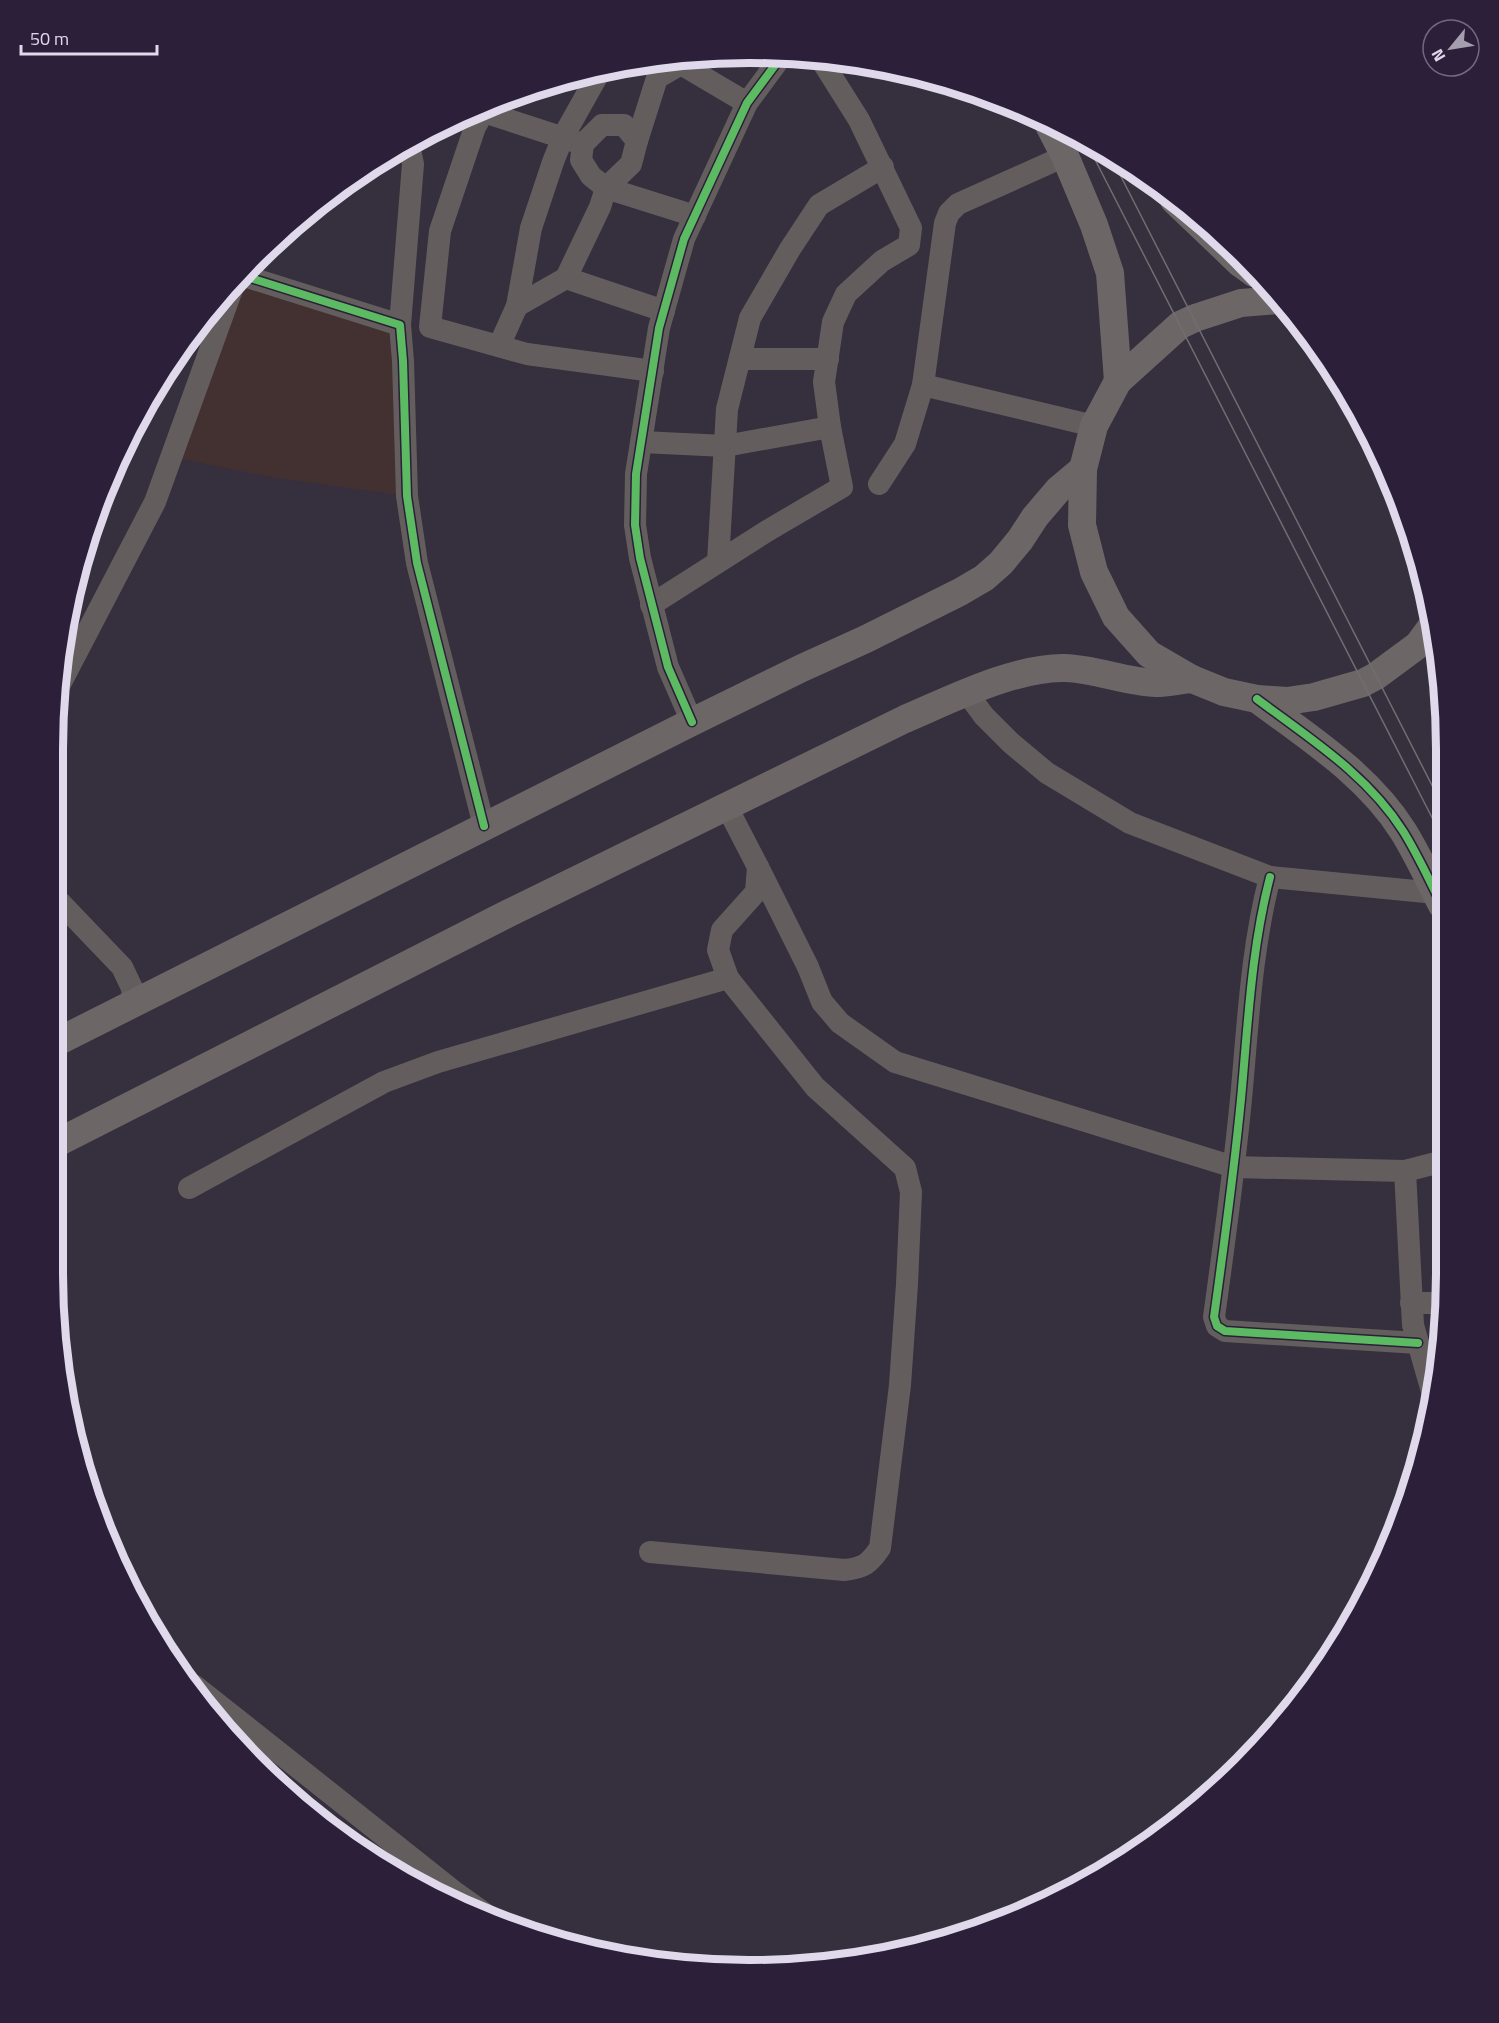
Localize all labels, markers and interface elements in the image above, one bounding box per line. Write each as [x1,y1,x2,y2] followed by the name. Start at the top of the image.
[21,18,158,56] scale bar
[1421,18,1481,78] north arrow
[30,25,69,52] text: 50 m
[1425,45,1451,66] text: N

